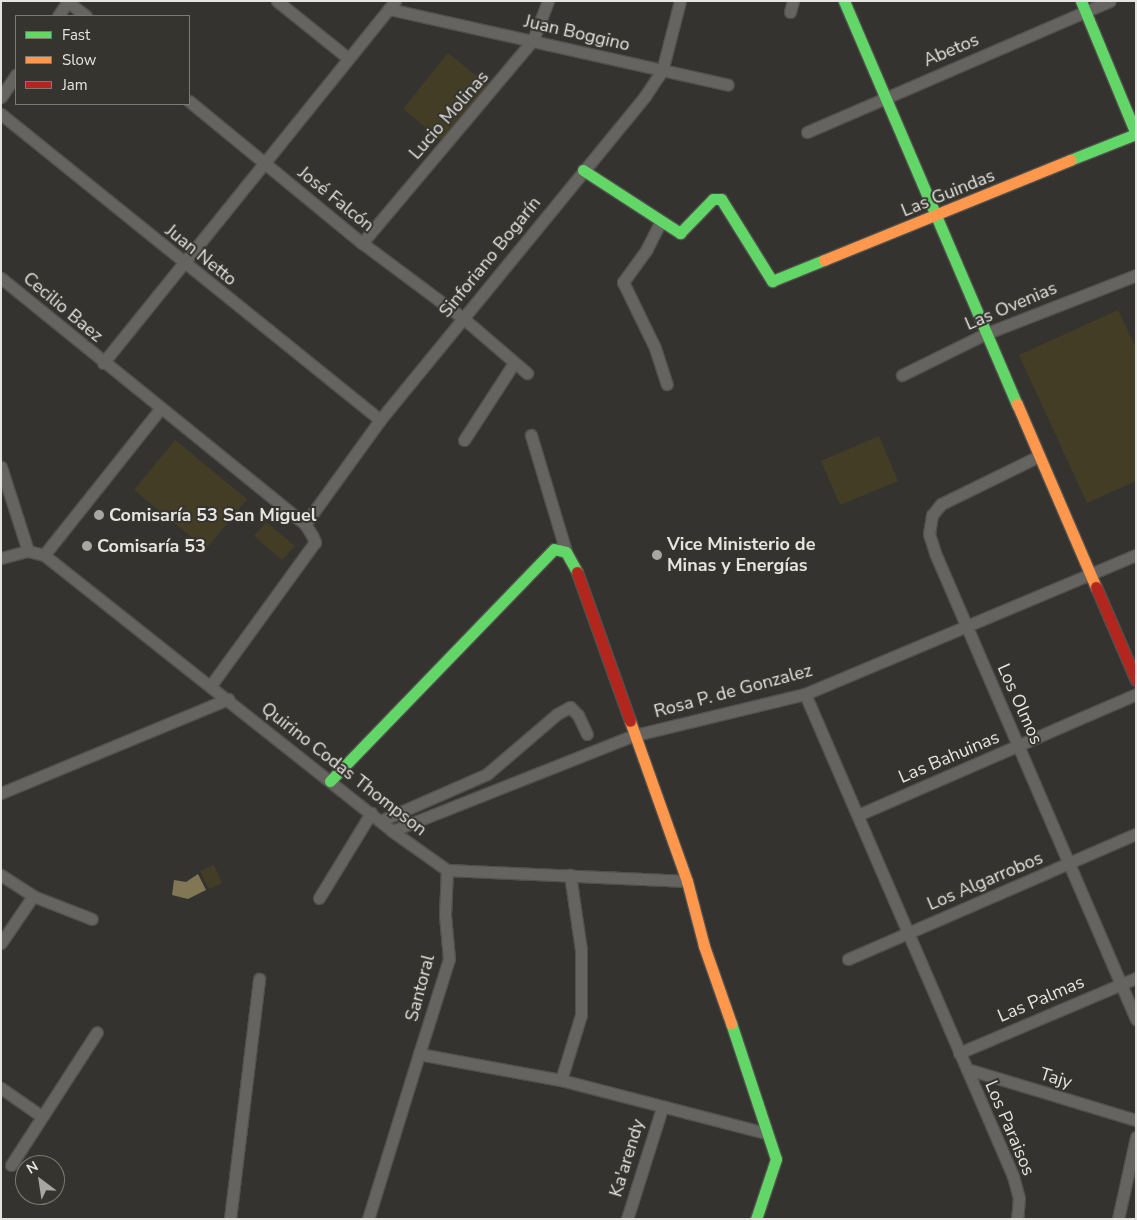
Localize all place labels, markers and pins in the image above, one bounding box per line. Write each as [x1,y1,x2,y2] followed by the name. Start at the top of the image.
[109,504,316,526] place label: Comisaría 53 San Miguel
[93,509,105,521] marker: Comisaría 53 San Miguel
[667,534,815,576] place label: Vice Ministerio de Minas y Energías
[97,535,206,557] place label: Comisaría 53
[81,540,93,552] marker: Comisaría 53
[651,549,663,561] marker: Vice Ministerio de Minas y Energías

